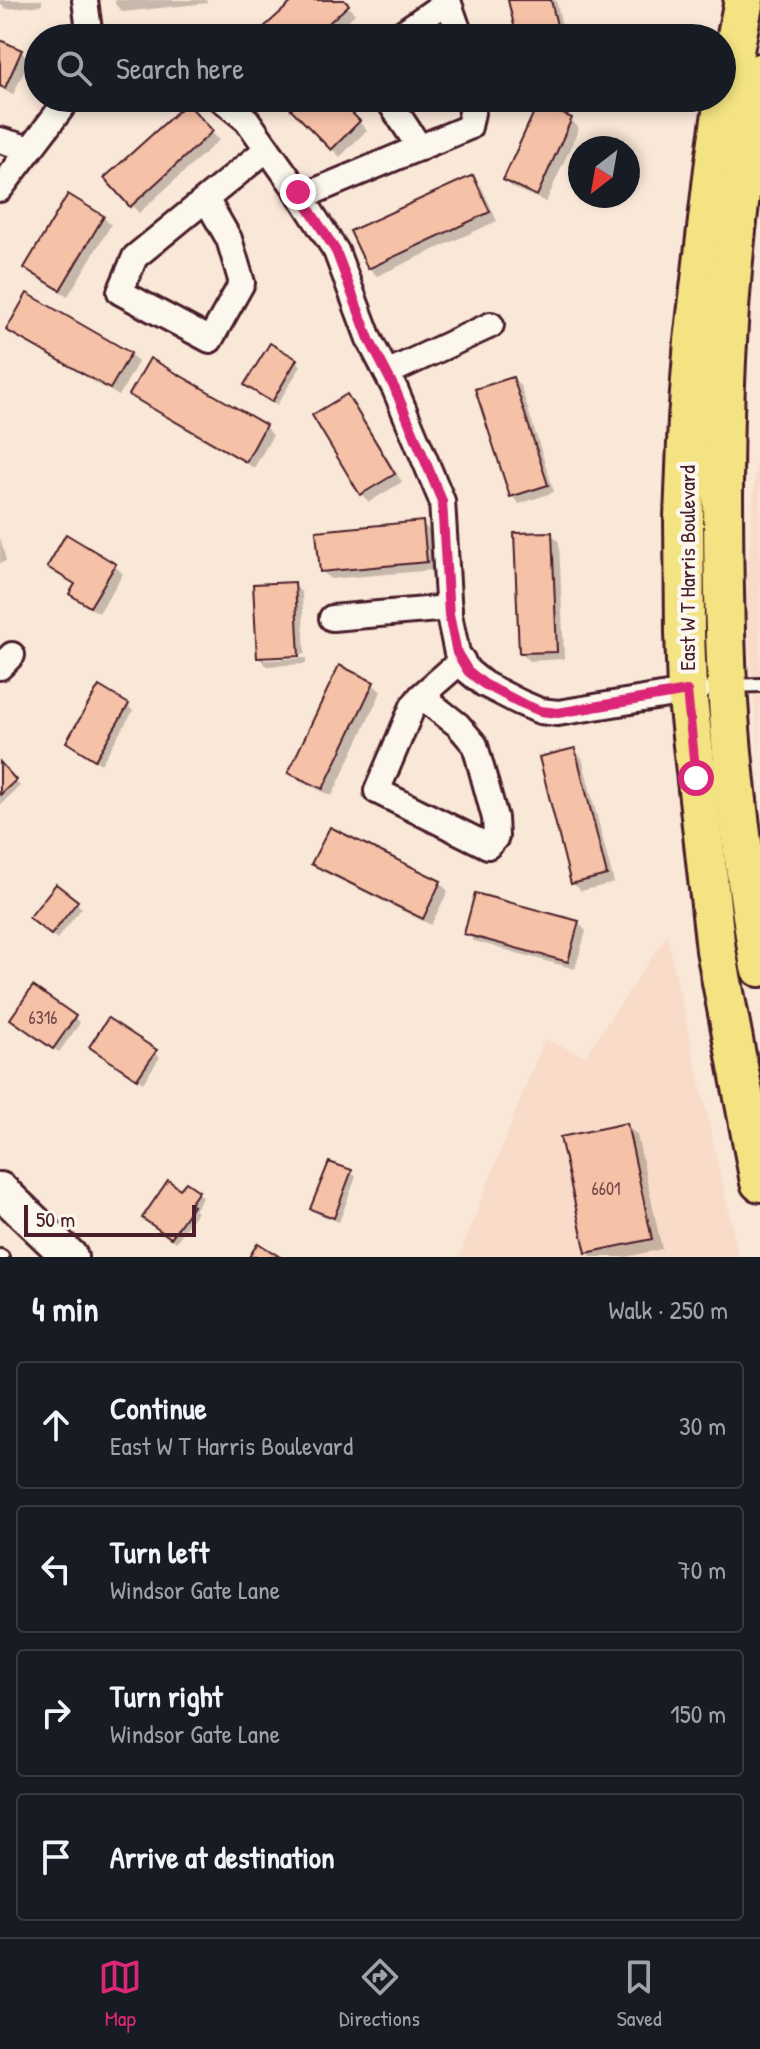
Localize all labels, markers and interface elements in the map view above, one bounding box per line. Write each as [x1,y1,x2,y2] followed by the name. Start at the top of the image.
[24,24,736,112] search box
[52,46,96,90] icon: search
[116,48,244,88] text: Search here
[568,136,640,208] north arrow
[280,174,316,210] route end
[672,465,702,671] street label: East W T Harris Boulevard
[678,760,714,796] route start
[29,1005,57,1030] house number: 6316
[592,1176,620,1201] house number: 6601
[24,1201,196,1237] scale bar
[36,1204,75,1234] text: 50 m
[32,1286,99,1332] text: 4 min
[608,1292,728,1327] text: Walk · 250 m
[110,1388,207,1428] text: Continue
[34,1403,78,1447] icon: ahead
[679,1408,726,1443] text: 30 m
[110,1428,353,1463] text: East W T Harris Boulevard
[110,1532,209,1572] text: Turn left
[34,1547,78,1591] icon: left
[678,1552,726,1587] text: 70 m
[110,1572,280,1607] text: Windsor Gate Lane
[110,1676,223,1716] text: Turn right
[34,1691,78,1735] icon: right
[670,1696,726,1731] text: 150 m
[110,1716,280,1751] text: Windsor Gate Lane
[34,1835,78,1879] icon: arrive
[110,1837,335,1877] text: Arrive at destination
[98,1955,142,2033] tab: Map
[339,1955,420,2033] tab: Directions
[617,1955,662,2033] tab: Saved

